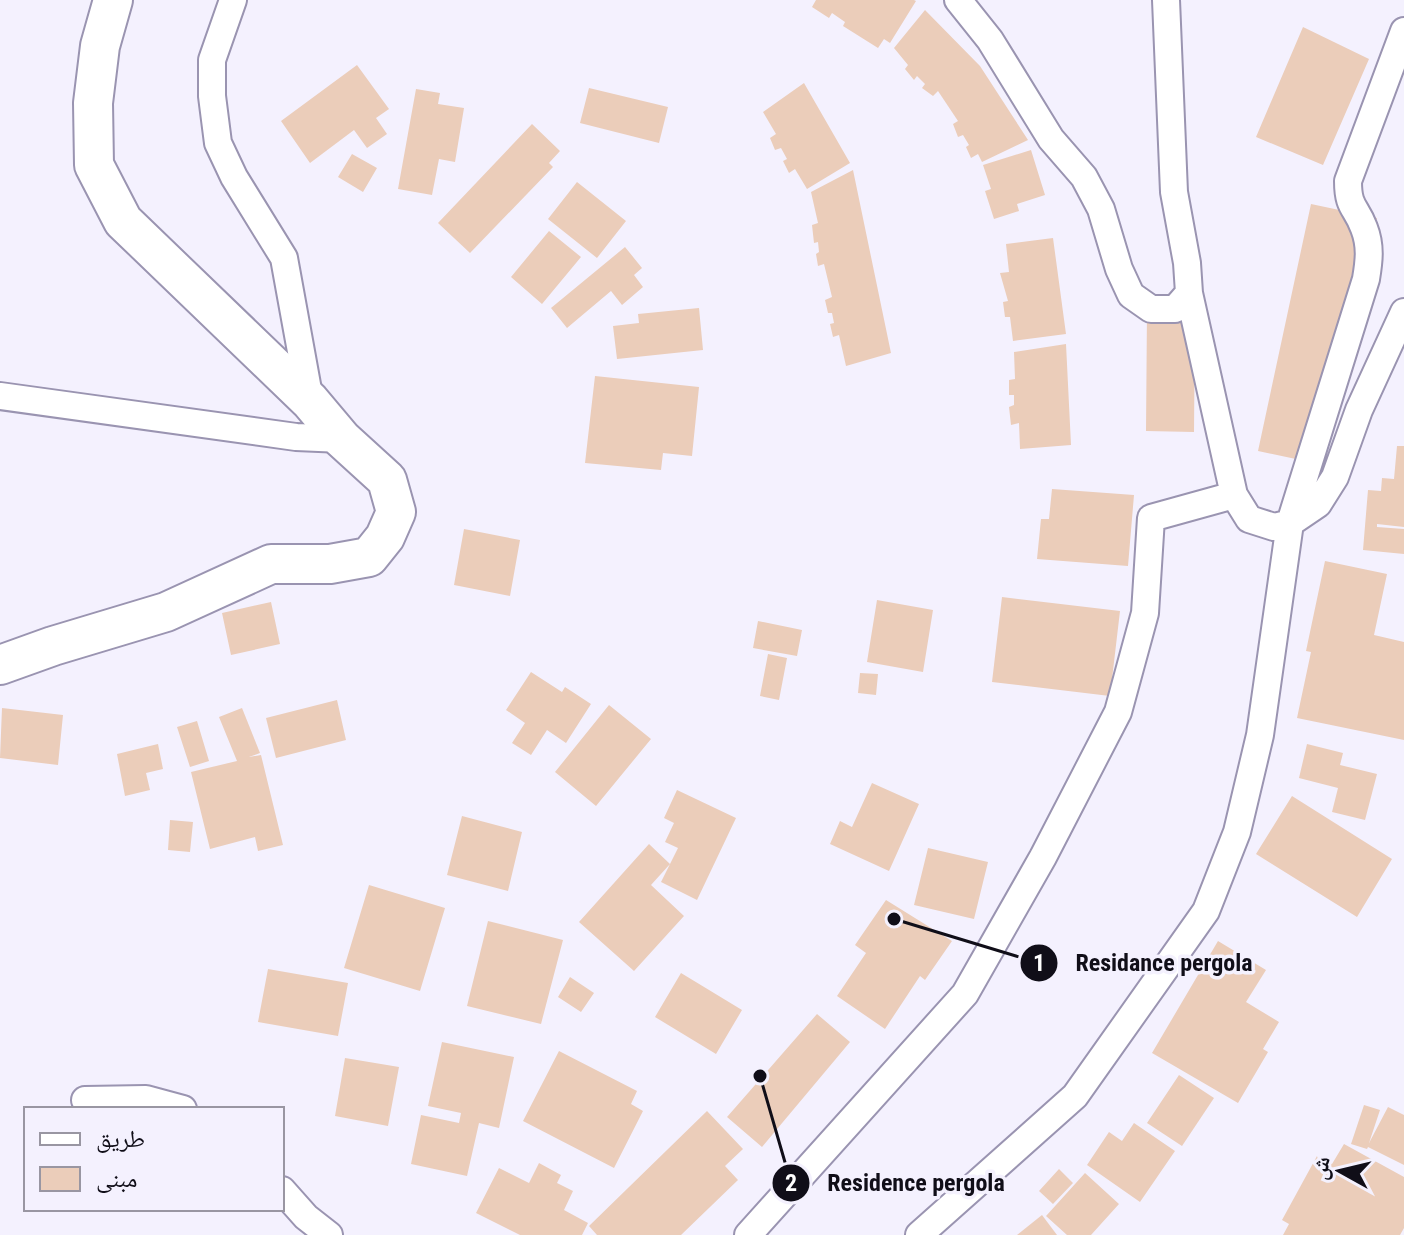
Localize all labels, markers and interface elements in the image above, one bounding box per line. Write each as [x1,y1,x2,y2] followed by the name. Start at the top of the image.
[1019,939,1268,987] callout: Residance pergola
[1033,949,1045,977] text: 1
[1075,949,1253,977] text: Residance pergola
[24,1107,284,1211] legend
[96,1125,145,1153] text: طريق
[1300,1131,1380,1211] north arrow
[1307,1155,1336,1182] text: ش
[771,1159,1021,1207] callout: Residence pergola
[96,1165,137,1193] text: مبنى
[785,1169,797,1197] text: 2
[827,1169,1005,1197] text: Residence pergola

